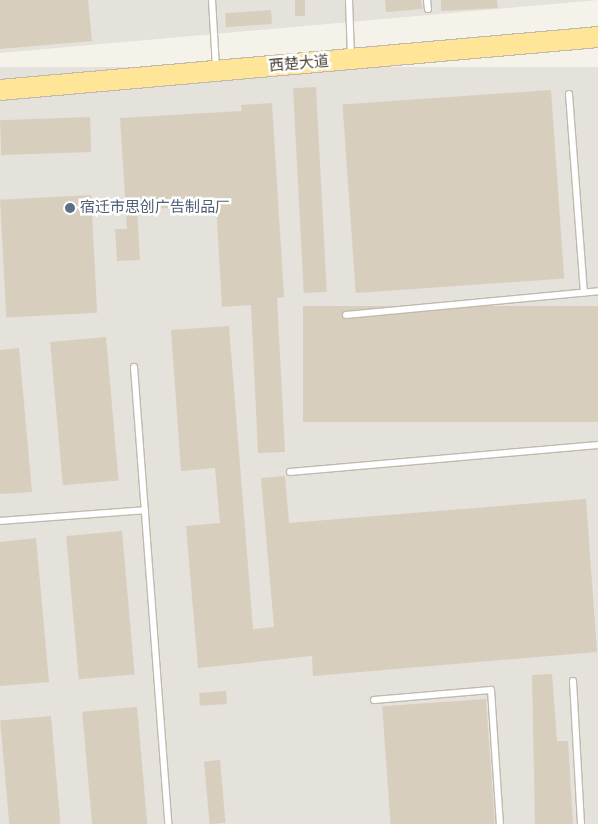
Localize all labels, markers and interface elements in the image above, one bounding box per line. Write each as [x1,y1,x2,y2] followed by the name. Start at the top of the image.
[268,52,330,76] street label: 西楚大道
[80,199,230,217] place label: 宿迁市思创广告制品厂
[64,202,76,214] marker: 宿迁市思创广告制品厂

